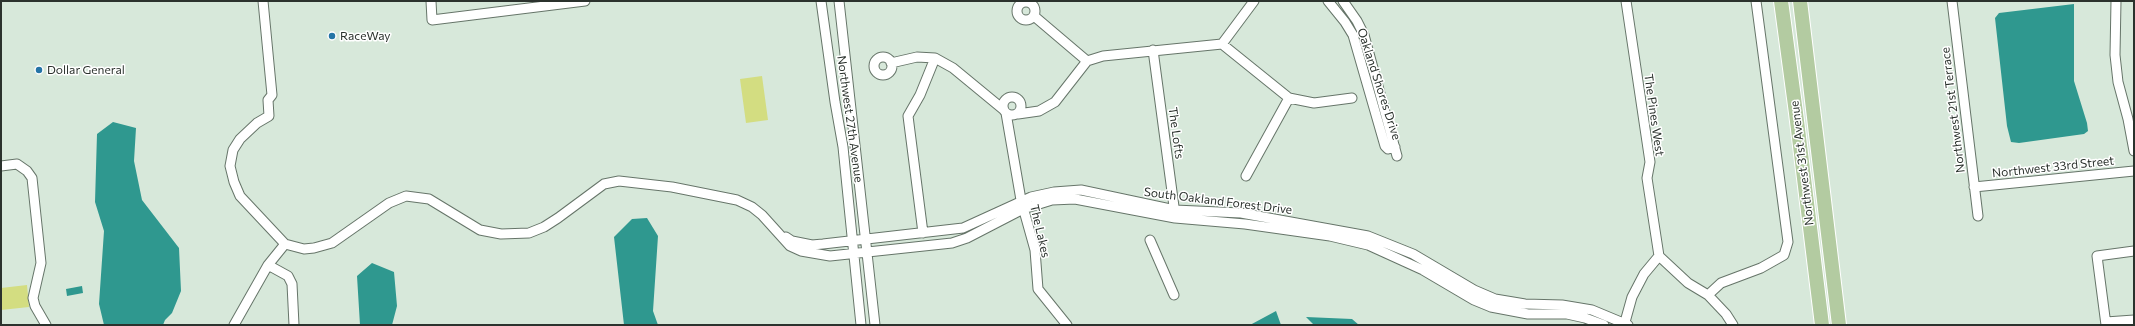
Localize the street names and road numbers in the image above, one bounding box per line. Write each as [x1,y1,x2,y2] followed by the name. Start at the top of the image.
[1354,26,1404,142] street label: Oakland Shores Drive
[1938,46,1968,174] street label: Northwest 21st Terrace
[834,55,866,183] street label: Northwest 27th Avenue
[1641,73,1667,157] street label: The Pines West
[1787,100,1817,226] street label: Northwest 31st Avenue
[1165,106,1187,160] street label: The Lofts
[1991,153,2115,181] street label: Northwest 33rd Street
[1143,185,1293,217] street label: South Oakland Forest Drive
[1027,203,1053,259] street label: The Lakes

